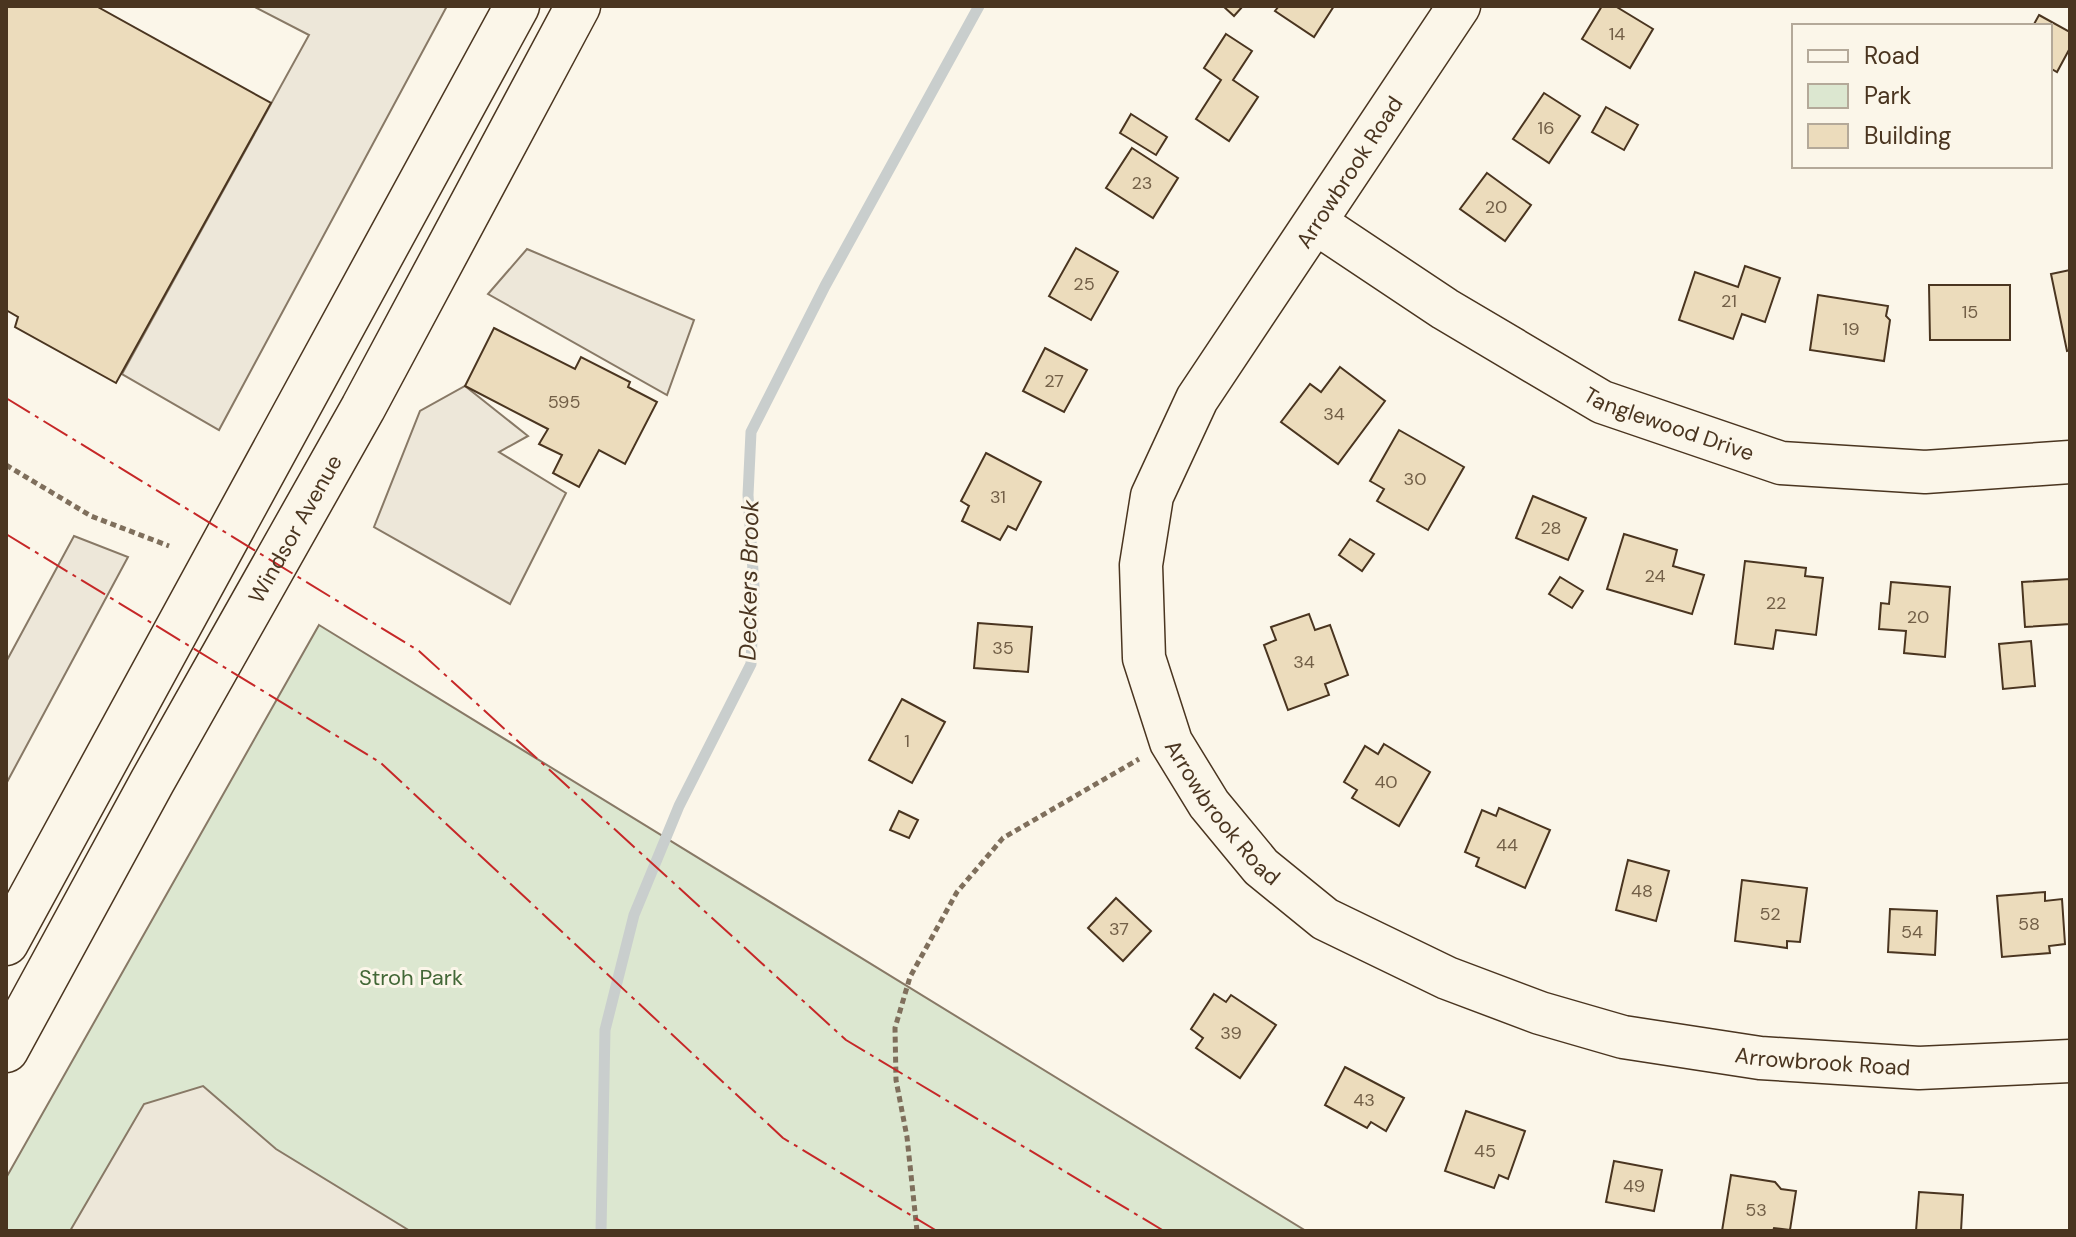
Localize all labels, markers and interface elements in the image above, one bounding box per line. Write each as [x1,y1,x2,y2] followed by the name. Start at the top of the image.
[1609,22,1625,46] house number: 14
[1792,24,2052,168] legend
[1864,40,1920,71] text: Road
[1864,80,1911,111] text: Park
[1289,91,1409,254] street label: Arrowbrook Road
[1538,116,1554,140] house number: 16
[1864,120,1951,151] text: Building
[1131,171,1153,195] house number: 23
[1485,195,1507,219] house number: 20
[1073,272,1095,296] house number: 25
[1721,289,1737,313] house number: 21
[1962,300,1978,324] house number: 15
[1843,317,1859,341] house number: 19
[1044,369,1064,393] house number: 27
[1578,380,1758,468] street label: Tanglewood Drive
[548,390,580,414] house number: 595
[1323,402,1345,426] house number: 34
[242,450,349,608] street label: Windsor Avenue
[1404,467,1426,491] house number: 30
[990,485,1006,509] house number: 31
[732,499,765,661] water label: Deckers Brook
[1540,516,1562,540] house number: 28
[1645,564,1666,588] house number: 24
[1766,591,1786,615] house number: 22
[1907,605,1929,629] house number: 20
[992,636,1014,660] house number: 35
[1293,650,1315,674] house number: 34
[904,729,910,753] house number: 1
[1158,734,1286,892] street label: Arrowbrook Road
[1374,770,1398,794] house number: 40
[1496,833,1518,857] house number: 44
[1631,879,1653,903] house number: 48
[1759,902,1781,926] house number: 52
[2018,912,2040,936] house number: 58
[1109,917,1129,941] house number: 37
[1901,920,1923,944] house number: 54
[359,963,463,992] park label: Stroh Park
[1220,1021,1242,1045] house number: 39
[1733,1040,1911,1082] street label: Arrowbrook Road
[1353,1088,1375,1112] house number: 43
[1474,1139,1496,1163] house number: 45
[1623,1174,1645,1198] house number: 49
[1745,1198,1767,1222] house number: 53

